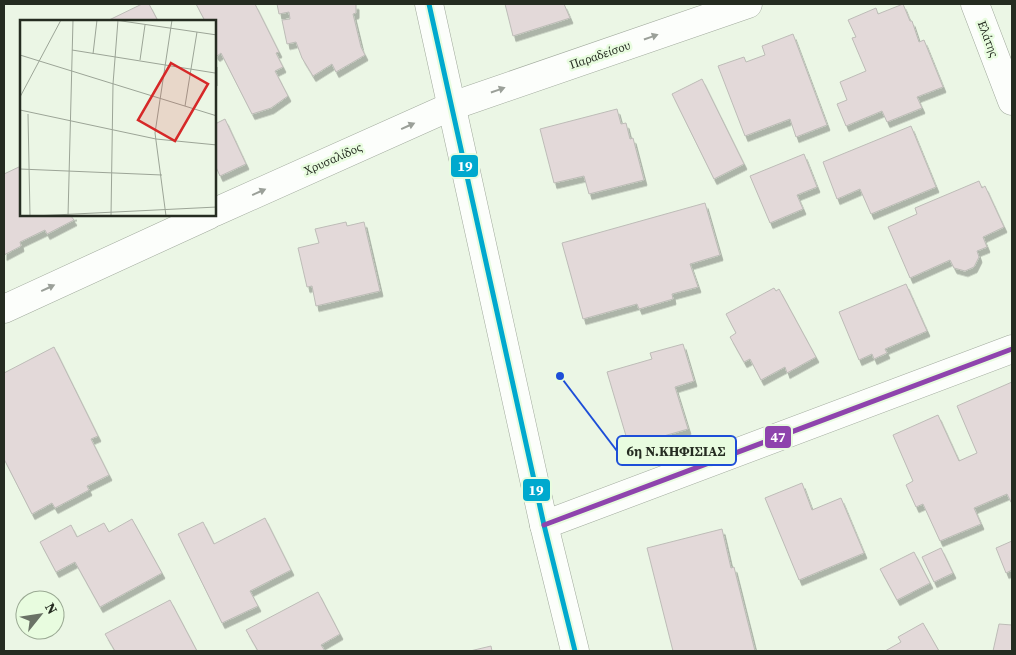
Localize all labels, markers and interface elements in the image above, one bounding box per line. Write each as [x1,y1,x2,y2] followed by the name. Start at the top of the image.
[974,18,1002,60] street label: Ελάτης
[20,20,216,216] inset map
[644,33,659,40] one-way arrow
[567,37,633,73] street label: Παραδείσου
[491,86,506,94] one-way arrow
[401,121,415,129] one-way arrow
[301,139,365,179] street label: Χρυσαλίδος
[450,154,479,178] line badge: 19
[457,156,473,176] text: 19
[252,188,266,196] one-way arrow
[41,284,55,292] one-way arrow
[764,425,792,449] line badge: 47
[770,427,786,447] text: 47
[617,436,736,465] callout: 6η Ν.ΚΗΦΙΣΙΑΣ
[627,441,726,461] text: 6η Ν.ΚΗΦΙΣΙΑΣ
[522,478,551,502] line badge: 19
[528,480,544,500] text: 19
[15,590,65,640] north arrow
[40,599,62,618] text: N

